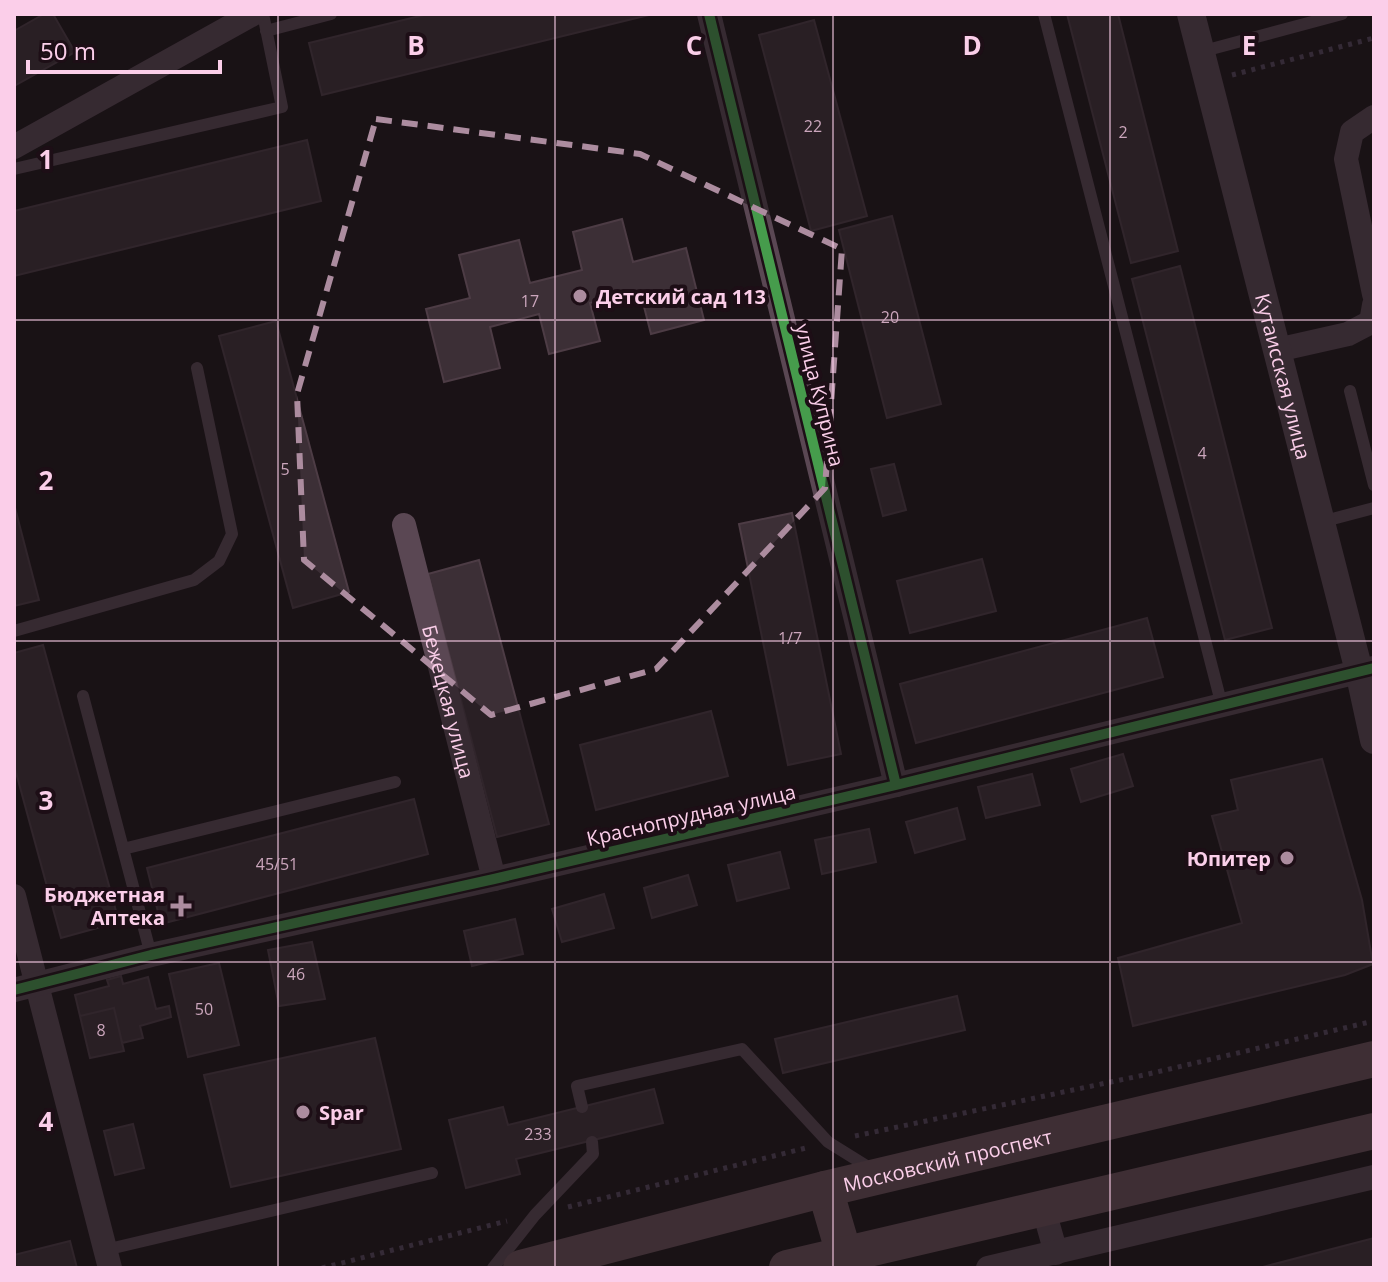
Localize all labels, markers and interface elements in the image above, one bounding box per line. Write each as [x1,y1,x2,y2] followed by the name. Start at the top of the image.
[28,24,220,74] scale bar
[407,27,425,63] text: B
[686,27,702,63] text: C
[962,27,982,63] text: D
[1242,27,1256,63] text: E
[40,34,96,67] text: 50 m
[804,115,822,137] house number: 22
[1118,121,1128,143] house number: 2
[39,141,53,177] text: 1
[596,283,766,310] place label: Детский сад 113
[571,287,589,305] marker: Детский сад 113
[521,290,539,312] house number: 17
[1249,291,1318,462] street label: Кутаисская улица
[881,306,899,328] house number: 20
[789,321,851,469] street label: улица Куприна
[1197,442,1207,464] house number: 4
[280,458,290,480] house number: 5
[39,462,54,498] text: 2
[416,622,481,781] street label: Бежецкая улица
[778,627,802,649] house number: 1/7
[584,778,798,852] street label: Краснопрудная улица
[39,782,53,818] text: 3
[1187,845,1271,872] place label: Юпитер
[1278,849,1296,867] marker: Юпитер
[256,853,298,875] house number: 45/51
[44,881,165,931] place label: Бюджетная Аптека
[172,897,190,915] marker: Бюджетная Аптека
[287,963,305,985] house number: 46
[195,998,213,1020] house number: 50
[96,1019,106,1041] house number: 8
[319,1099,364,1126] place label: Spar
[39,1103,54,1139] text: 4
[294,1103,312,1121] marker: Spar
[840,1122,1055,1198] street label: Московский проспект
[524,1123,552,1145] house number: 233

